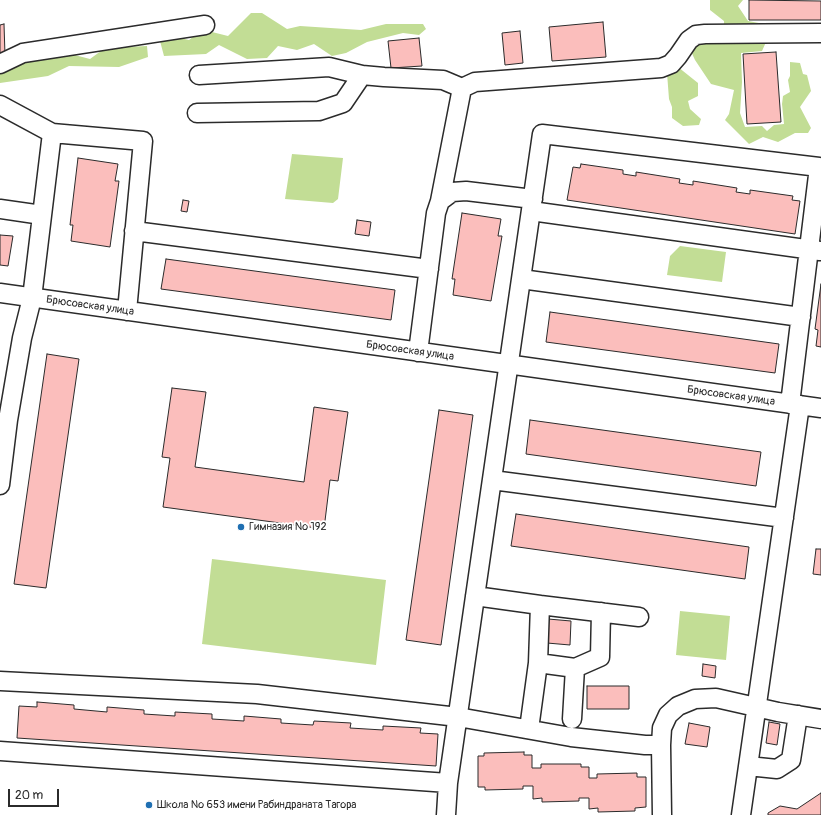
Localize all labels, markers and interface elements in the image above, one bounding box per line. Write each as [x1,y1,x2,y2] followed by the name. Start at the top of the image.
[45,293,135,319] street label: Брюсовская улица
[365,338,455,364] street label: Брюсовская улица
[686,383,776,409] street label: Брюсовская улица
[249,520,327,534] place label: Гимназия № 192
[236,522,246,532] marker: Гимназия № 192
[10,781,61,807] scale bar
[15,788,43,803] text: 20 m
[157,798,356,812] place label: Школа № 653 имени Рабиндраната Тагора
[144,800,154,810] marker: Школа № 653 имени Рабиндраната Тагора

